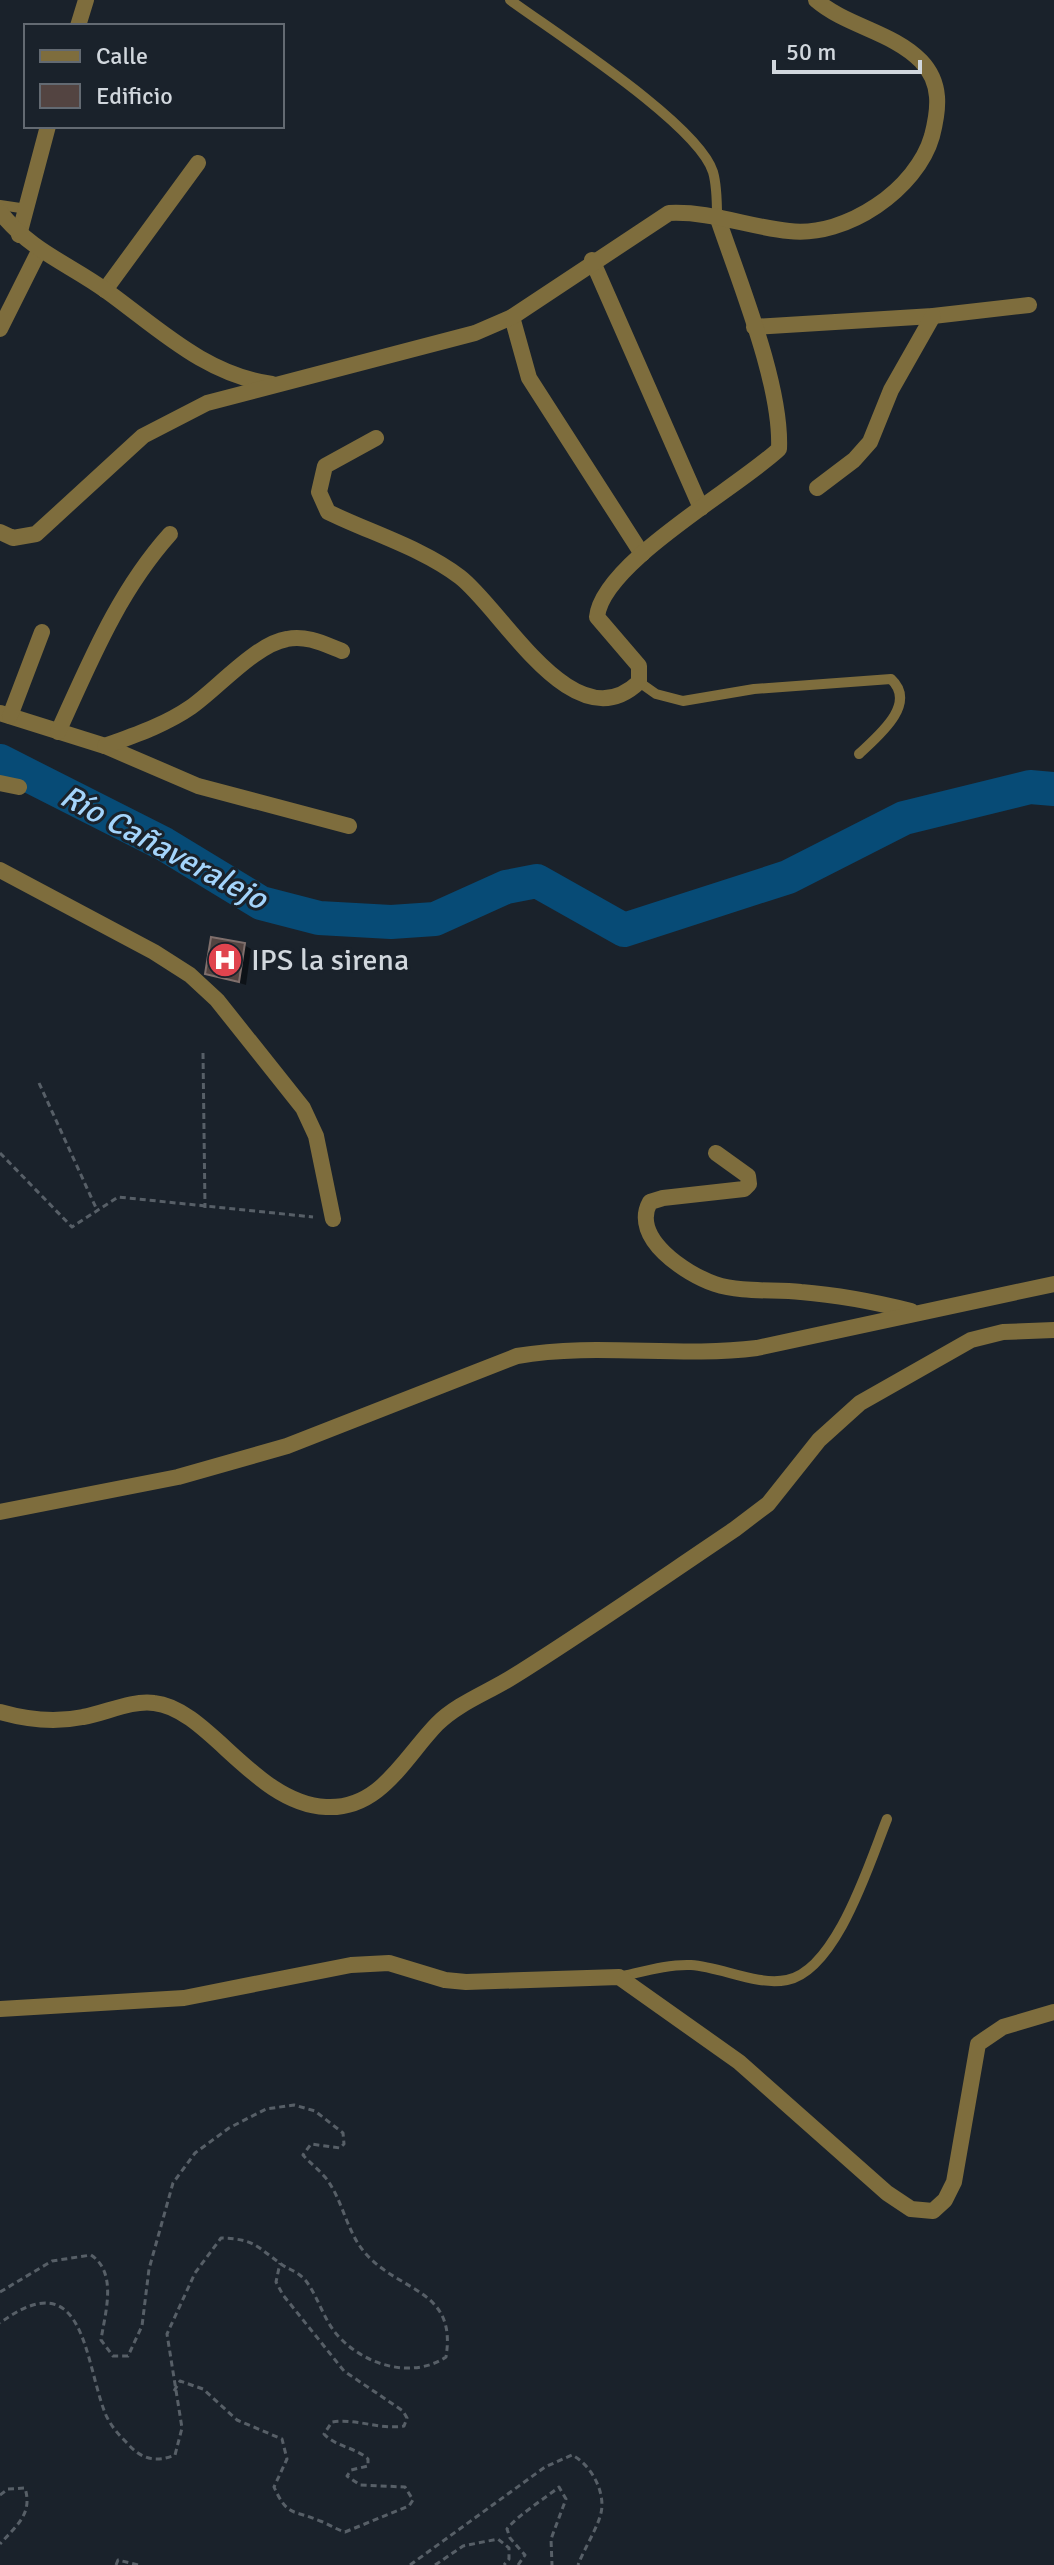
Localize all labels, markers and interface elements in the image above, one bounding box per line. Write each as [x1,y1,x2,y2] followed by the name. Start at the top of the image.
[24,24,284,128] legend
[774,24,920,74] scale bar
[786,37,836,67] text: 50 m
[96,41,148,71] text: Calle
[96,81,173,111] text: Edificio
[54,777,275,919] water label: Río Cañaveralejo
[206,941,244,979] hospital icon: IPS la sirena
[251,942,409,979] place label: IPS la sirena

